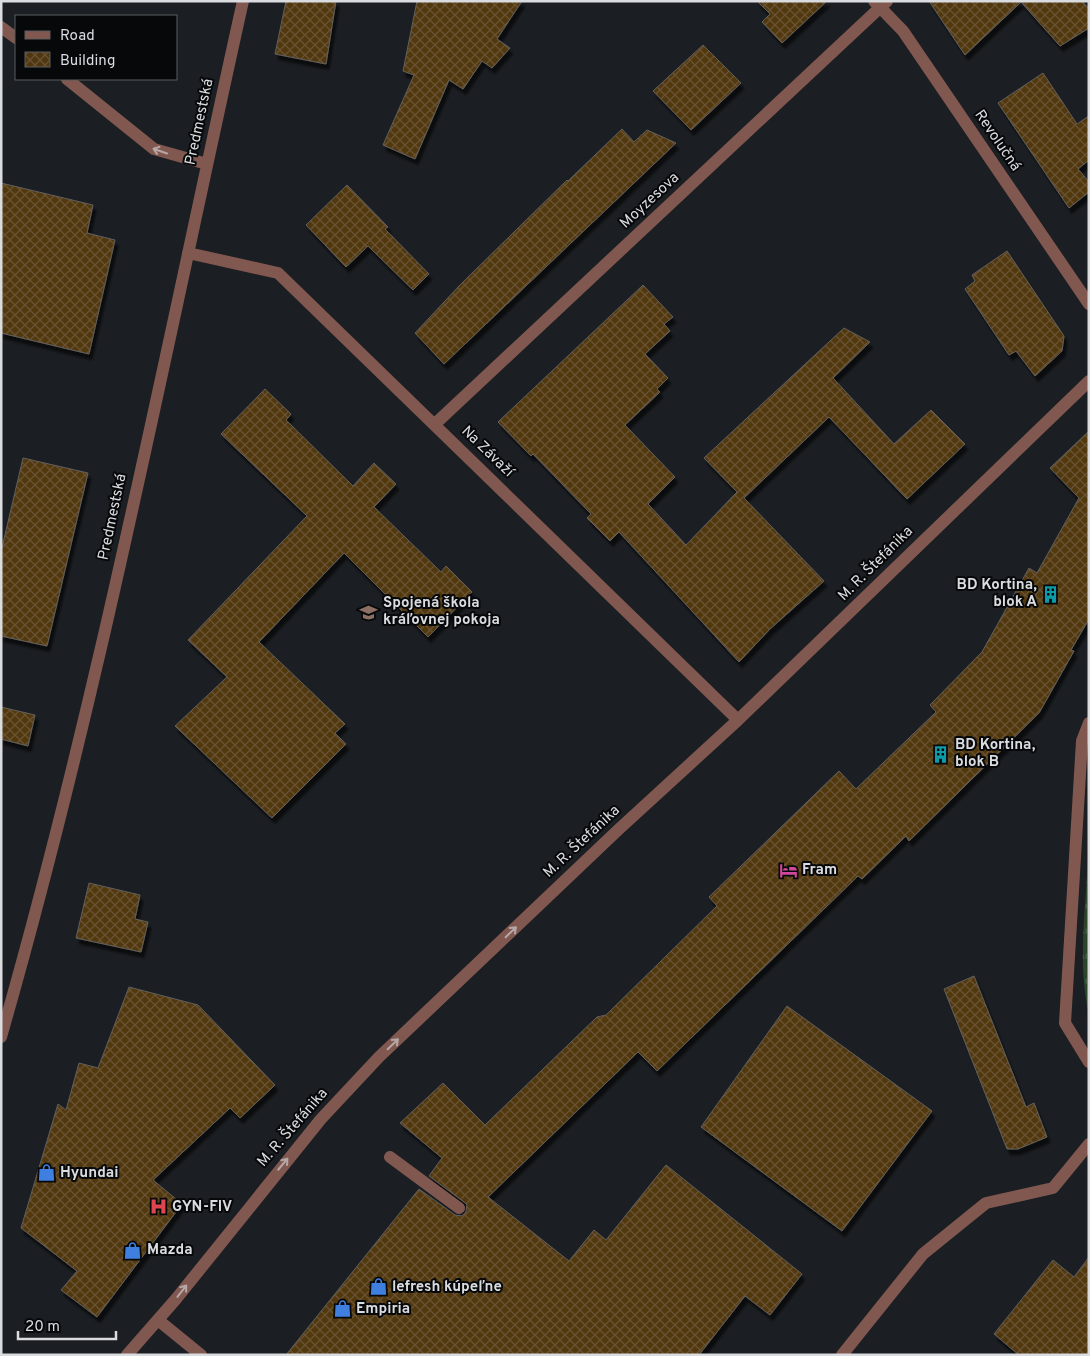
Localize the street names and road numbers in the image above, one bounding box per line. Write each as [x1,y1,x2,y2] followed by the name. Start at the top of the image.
[182,77,218,167] street label: Predmestská
[970,107,1024,175] street label: Revolučná
[616,169,684,233] street label: Moyzesova
[457,422,518,482] street label: Na Závaží
[95,472,131,562] street label: Predmestská
[833,521,917,605] street label: M. R. Štefánika
[538,800,624,882] street label: M. R. Štefánika
[252,1083,332,1171] street label: M. R. Štefánika

